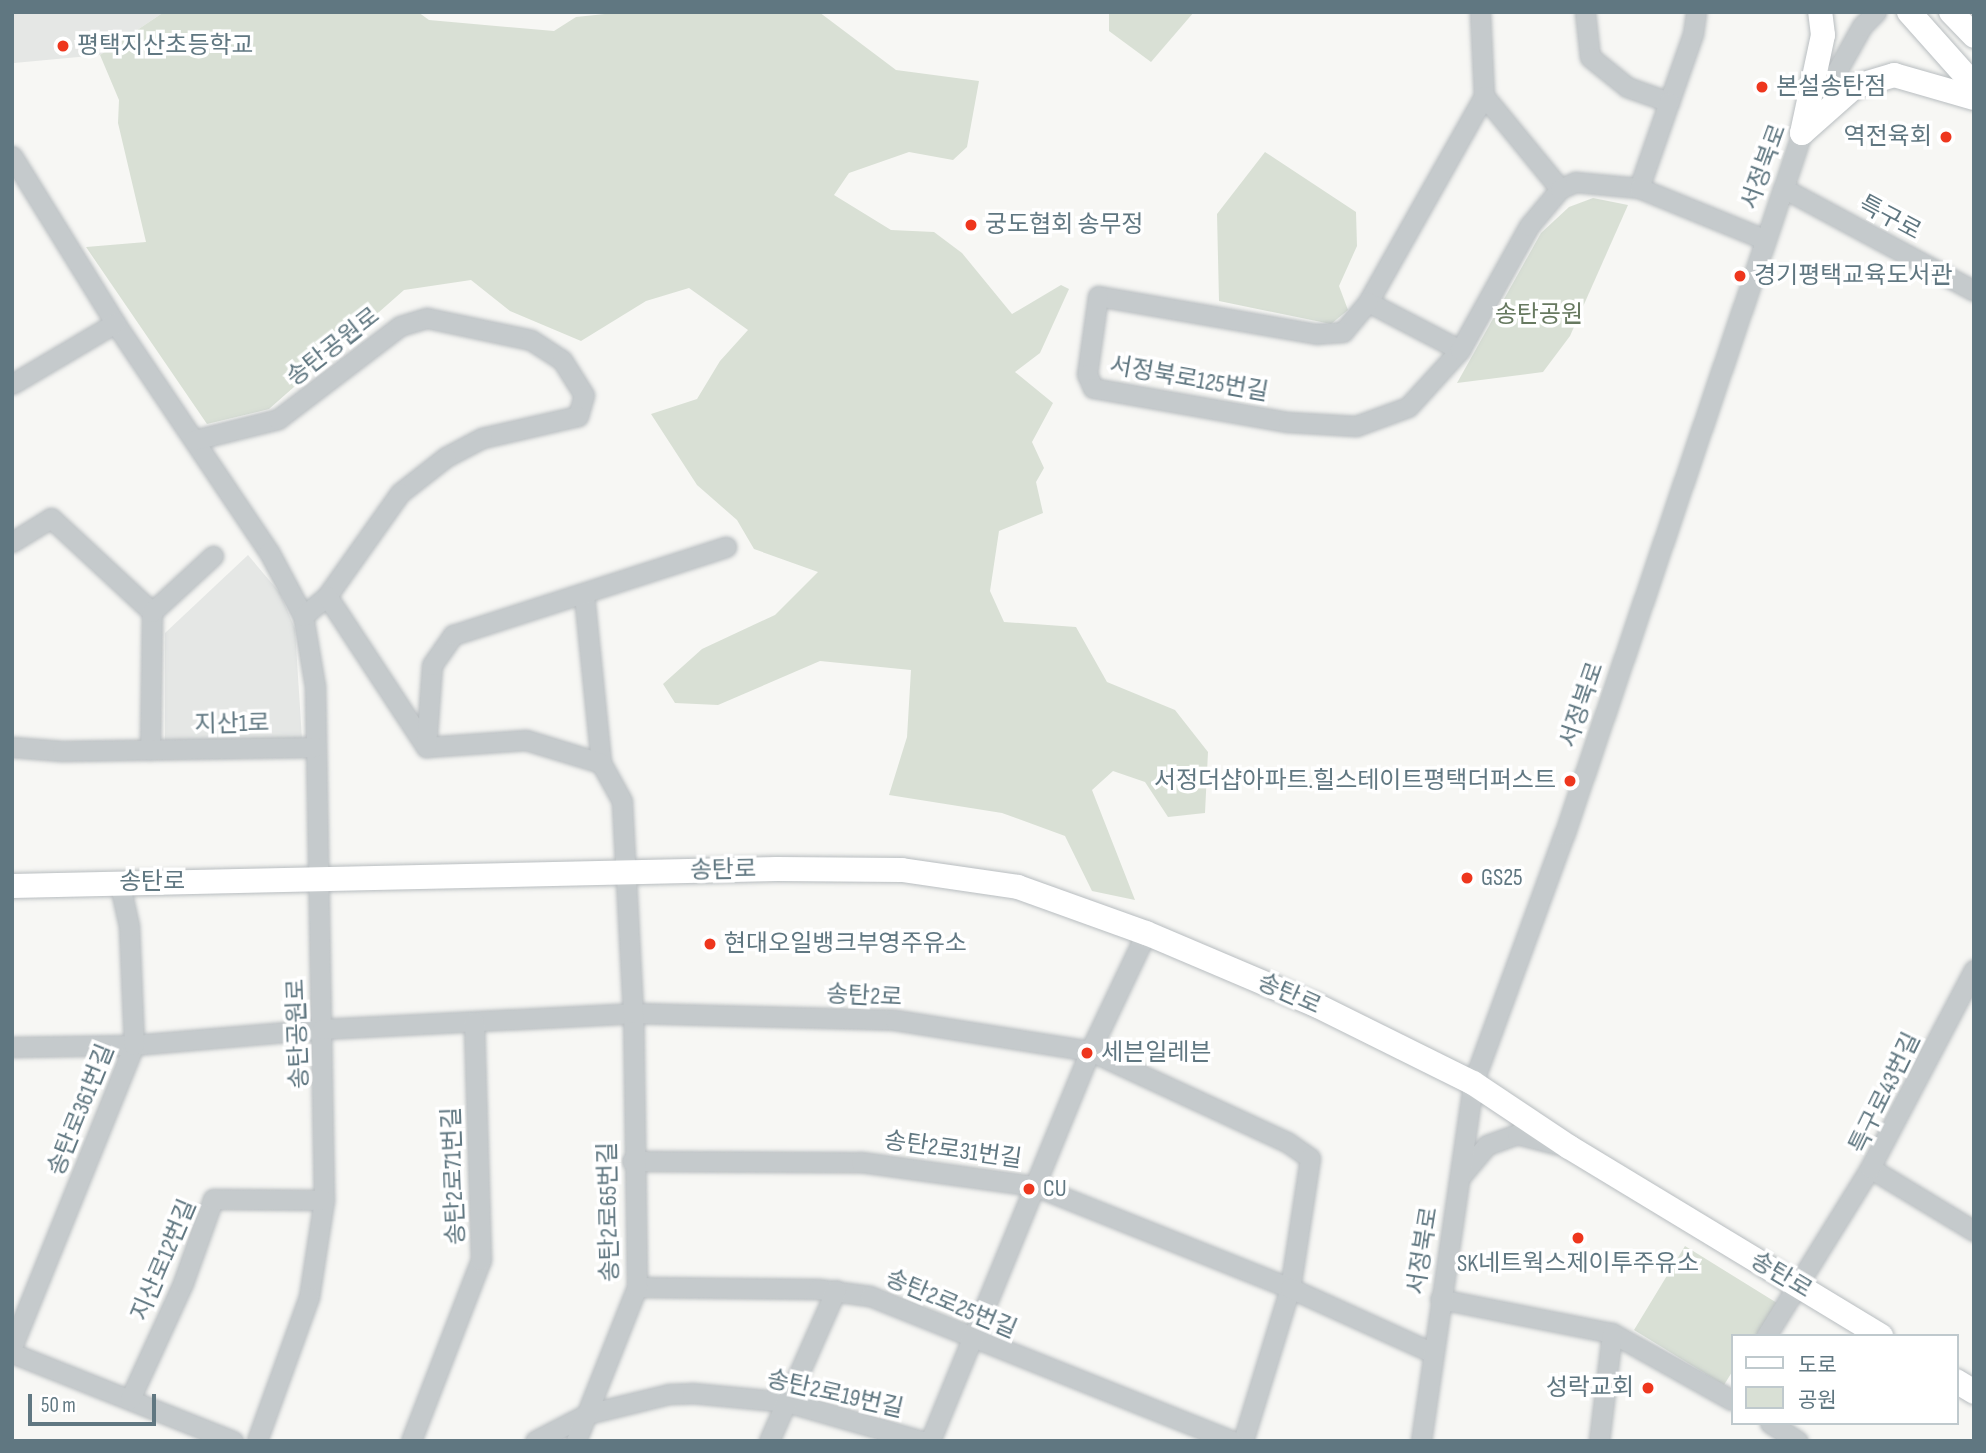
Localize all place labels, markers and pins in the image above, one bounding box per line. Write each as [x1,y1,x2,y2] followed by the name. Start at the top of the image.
[77,32,254,60] place label: 평택지산초등학교
[55,38,71,54] marker: 평택지산초등학교
[1776,73,1886,101] place label: 본설송탄점
[1754,79,1770,95] marker: 본설송탄점
[1844,123,1932,151] place label: 역전육회
[1938,129,1954,145] marker: 역전육회
[985,211,1143,239] place label: 궁도협회 송무정
[963,217,979,233] marker: 궁도협회 송무정
[1754,262,1953,290] place label: 경기평택교육도서관
[1732,268,1748,284] marker: 경기평택교육도서관
[1154,767,1556,795] place label: 서정더샵아파트.힐스테이트평택더퍼스트
[1562,773,1578,789] marker: 서정더샵아파트.힐스테이트평택더퍼스트
[1481,864,1523,892] place label: GS25
[1459,870,1475,886] marker: GS25
[724,930,967,958] place label: 현대오일뱅크부영주유소
[702,936,718,952] marker: 현대오일뱅크부영주유소
[1101,1039,1211,1067] place label: 세븐일레븐
[1079,1045,1095,1061] marker: 세븐일레븐
[1043,1175,1067,1203] place label: CU
[1021,1181,1037,1197] marker: CU
[1570,1230,1586,1246] marker: SK네트웍스제이투주유소
[1457,1250,1699,1278] place label: SK네트웍스제이투주유소
[1546,1374,1634,1402] place label: 성락교회
[1640,1380,1656,1396] marker: 성락교회

